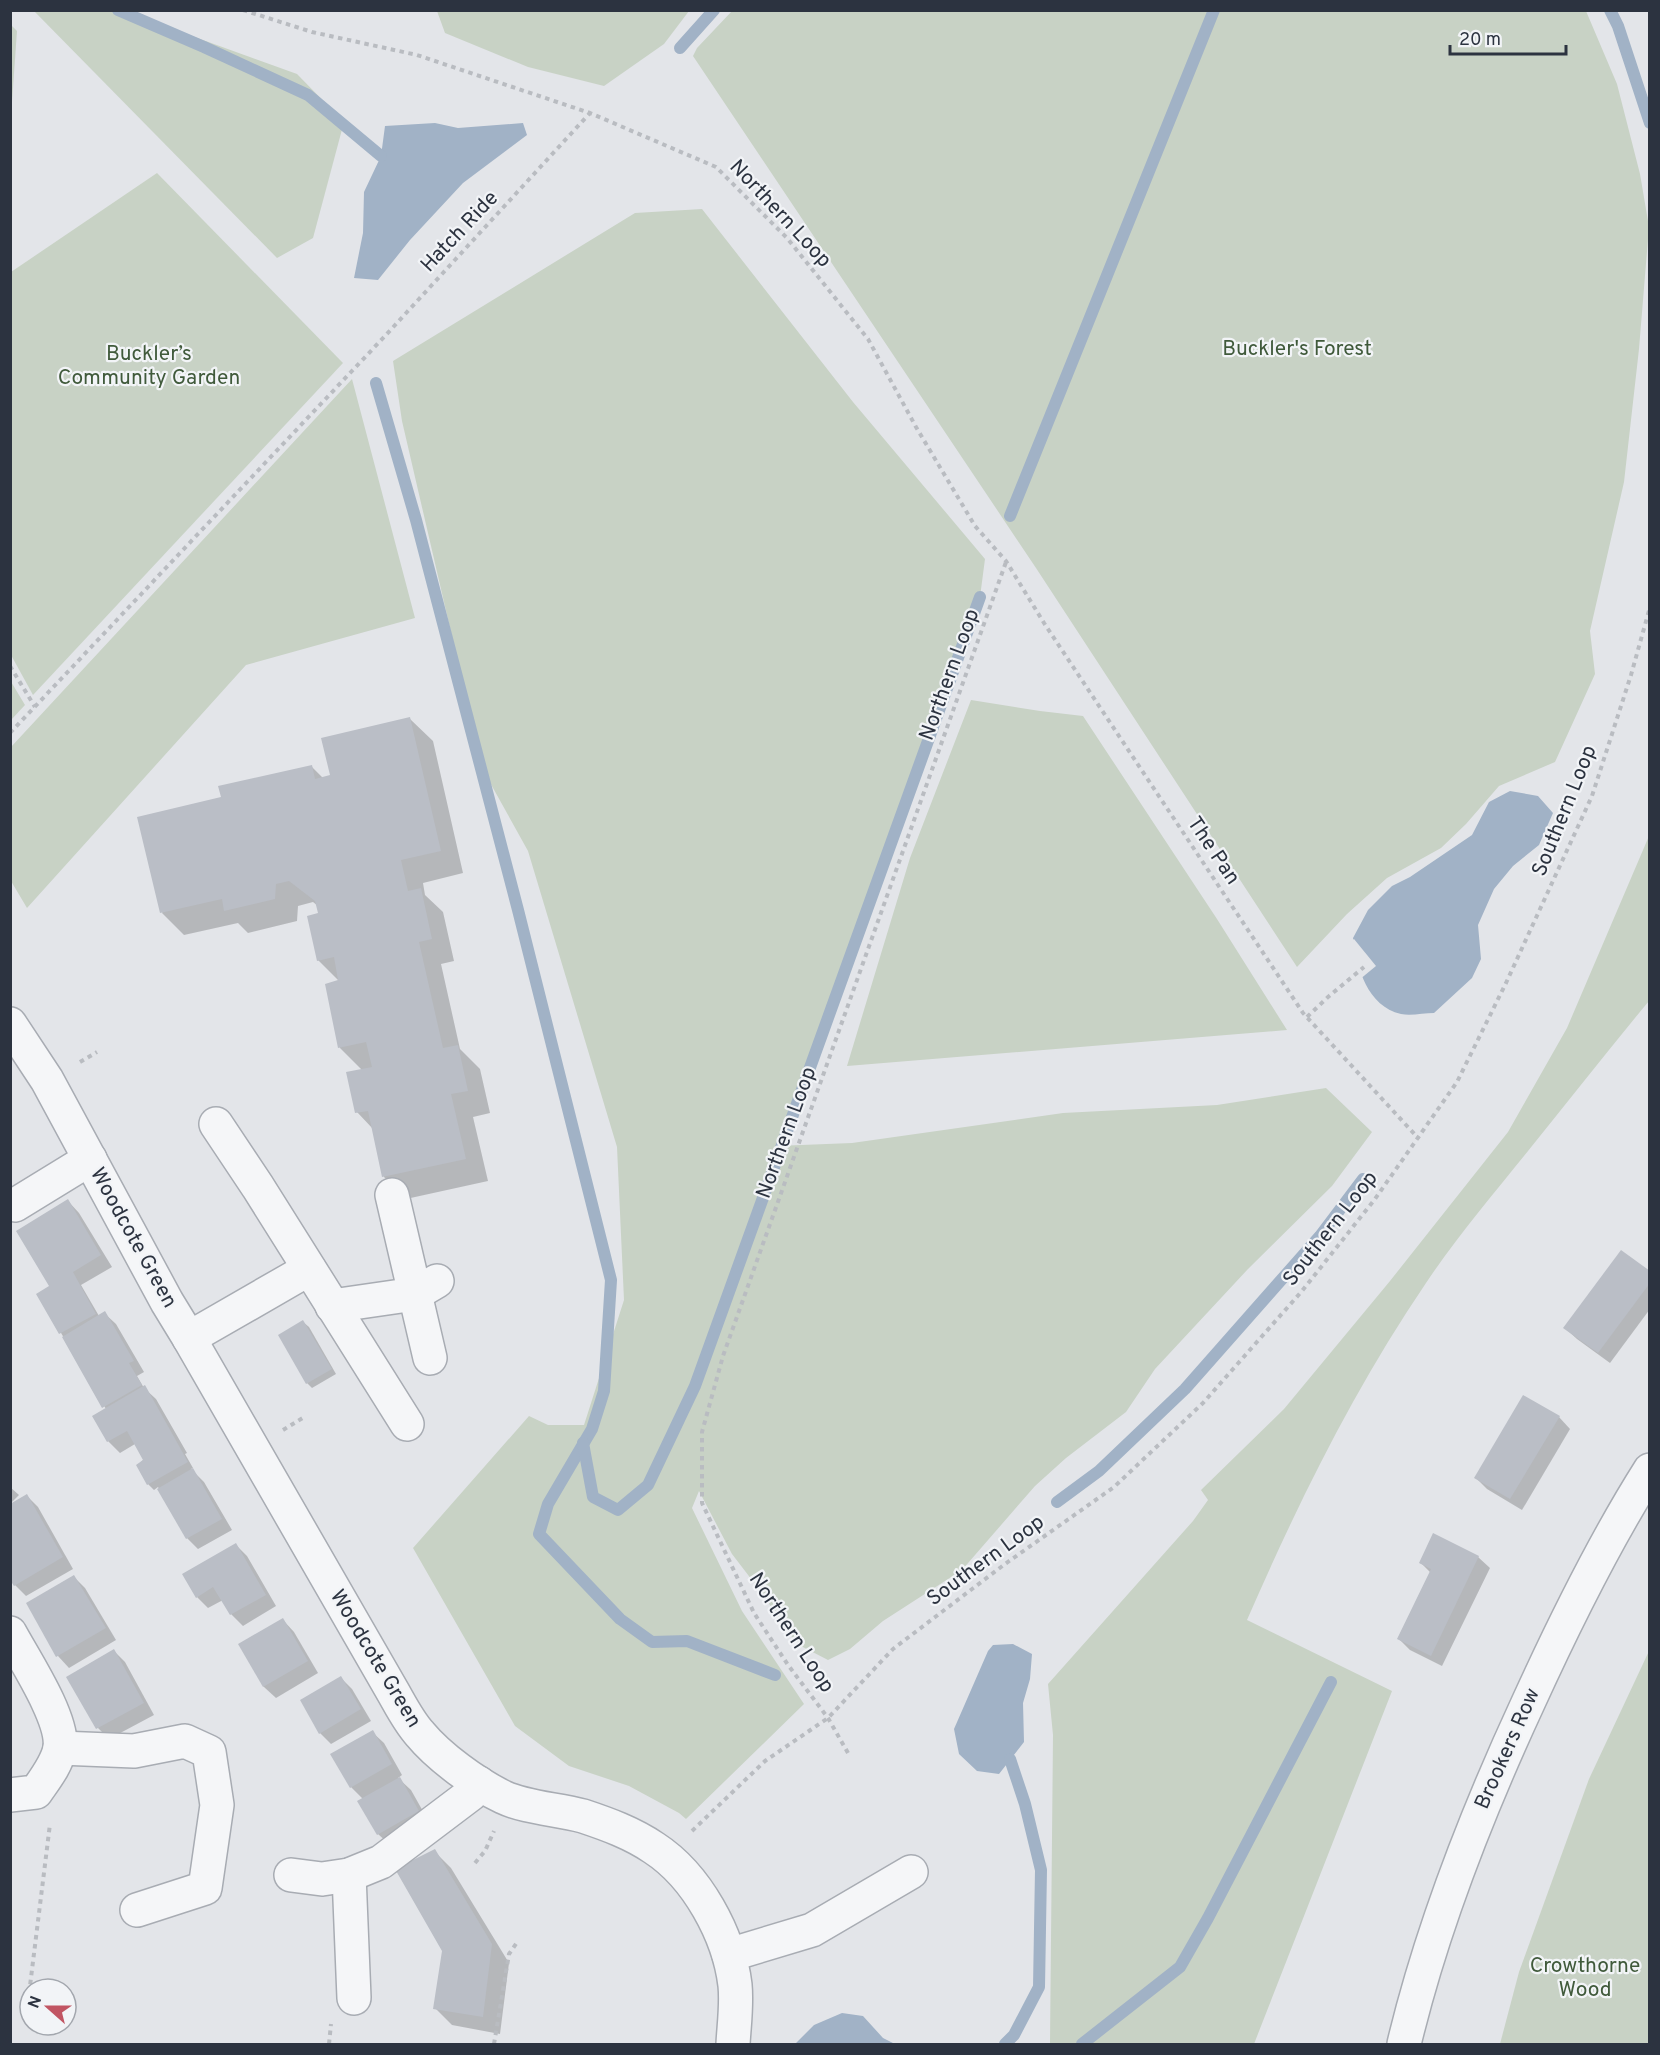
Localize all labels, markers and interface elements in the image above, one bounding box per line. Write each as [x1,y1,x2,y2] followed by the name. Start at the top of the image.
[1450,18,1566,56] scale bar
[1459,29,1501,52] text: 20 m
[723,154,837,274] street label: Northern Loop
[415,185,505,279] street label: Hatch Ride
[1222,336,1372,363] park label: Buckler's Forest
[58,341,240,392] park label: Buckler’s Community Garden
[914,605,986,745] street label: Northern Loop
[1526,742,1604,880] street label: Southern Loop
[1180,812,1246,890] street label: The Pan
[751,1063,823,1203] street label: Northern Loop
[83,1163,183,1313] street label: Woodcote Green
[1278,1166,1384,1292] street label: Southern Loop
[922,1509,1050,1613] street label: Southern Loop
[742,1568,840,1698] street label: Northern Loop
[323,1585,427,1733] street label: Woodcote Green
[1469,1684,1547,1814] street label: Brookers Row
[1530,1953,1640,2004] park label: Crowthorne Wood
[18,1977,78,2037] north arrow
[24,1993,47,2011] text: N

